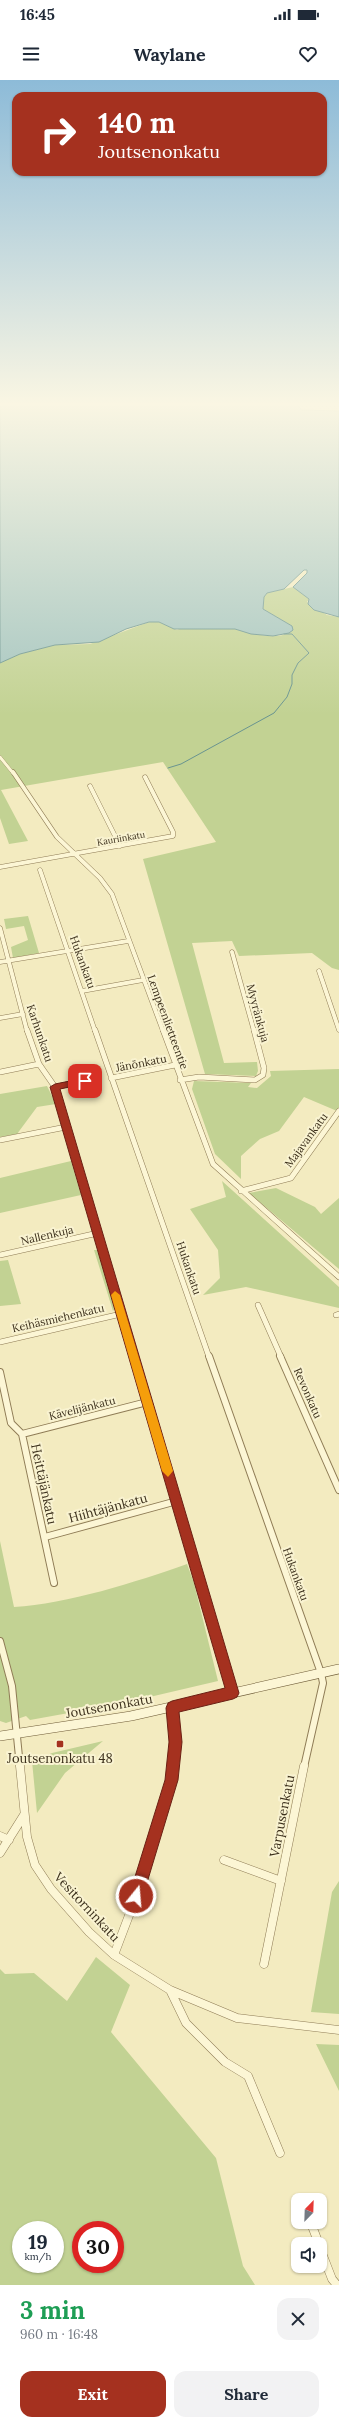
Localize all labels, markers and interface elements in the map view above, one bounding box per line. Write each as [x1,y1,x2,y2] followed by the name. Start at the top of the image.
[20,5,55,24] text: 16:45
[20,43,42,65] icon: menu
[133,43,206,66] text: Waylane
[297,43,319,65] icon: heart
[98,105,176,141] text: 140 m
[32,108,84,160] icon: right
[98,140,220,163] text: Joutsenonkatu
[96,828,147,848] street label: Kauriinkatu
[67,934,99,991] street label: Hukankatu
[144,973,192,1071] street label: Lempeenlietteentie
[244,982,273,1044] street label: Myyränkuja
[24,1002,57,1064] street label: Karhunkatu
[113,1051,168,1075] street label: Jänönkatu
[68,1064,102,1098] pin
[74,1070,96,1092] icon: arrive
[281,1110,331,1170] street label: Majavankatu
[19,1222,75,1248] street label: Nallenkuja
[173,1239,205,1297] street label: Hukankatu
[11,1300,106,1335] street label: Keihäsmiehenkatu
[291,1366,325,1421] street label: Revonkatu
[47,1393,117,1423] street label: Kävelijänkatu
[27,1442,61,1526] street label: Heittäjänkatu
[67,1489,150,1527] street label: Hiihtäjänkatu
[280,1546,312,1603] street label: Hukankatu
[63,1690,154,1722] street label: Joutsenonkatu
[55,1739,65,1749] marker: Joutsenonkatu 48
[6,1750,113,1767] place label: Joutsenonkatu 48
[266,1773,298,1860] street label: Varpusenkatu
[50,1868,124,1946] street label: Vesitorninkatu
[115,1875,157,1917] position arrow
[291,2193,327,2229] north arrow
[291,2193,327,2273] map controls
[72,2221,124,2273] speed limit sign: 30
[28,2229,48,2254] text: 19
[291,2237,327,2273] button: sound
[24,2250,52,2263] text: km/h
[20,2295,85,2326] text: 3 min
[277,2298,319,2340] button: close
[20,2326,98,2343] text: 960 m · 16:48
[20,2371,166,2417] button: Exit
[174,2371,319,2417] button: Share

